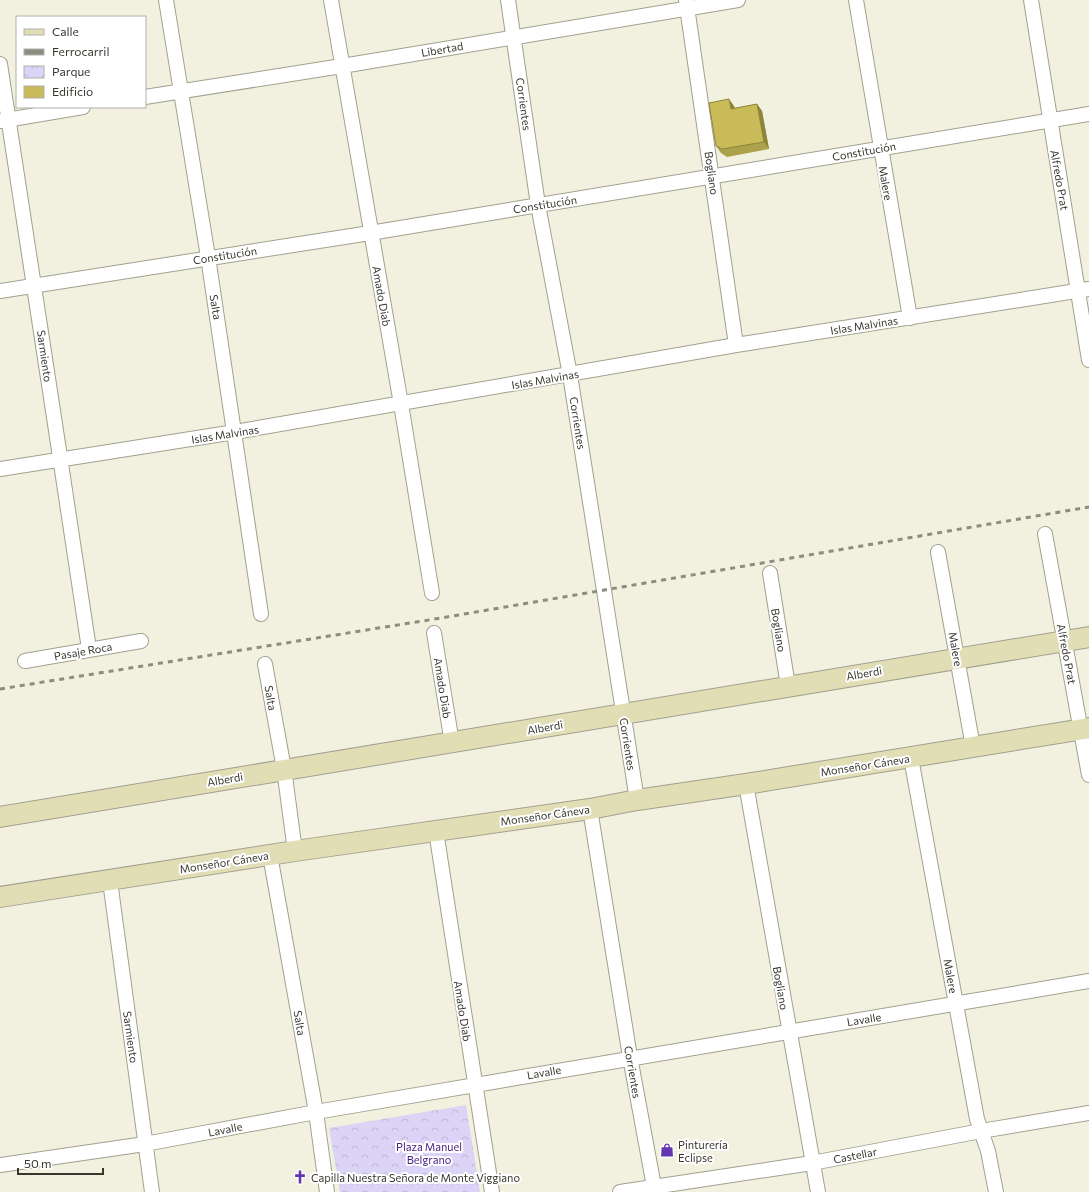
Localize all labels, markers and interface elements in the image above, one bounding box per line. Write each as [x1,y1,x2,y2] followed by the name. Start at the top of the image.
[16,16,146,108] legend
[52,24,79,38] text: Calle
[420,39,464,59] street label: Libertad
[52,44,109,58] text: Ferrocarril
[52,64,90,78] text: Parque
[514,77,534,131] street label: Corrientes
[52,84,93,98] text: Edificio
[831,139,897,163] street label: Constitución
[1048,149,1072,212] street label: Alfredo Prat
[703,150,722,196] street label: Bogliano
[877,165,895,201] street label: Malere
[512,193,578,215] street label: Constitución
[192,244,258,266] street label: Constitución
[370,265,394,327] street label: Amado Diab
[208,294,224,320] street label: Salta
[829,313,899,337] street label: Islas Malvinas
[35,329,55,383] street label: Sarmiento
[510,367,580,391] street label: Islas Malvinas
[567,396,589,450] street label: Corrientes
[190,422,260,446] street label: Islas Malvinas
[769,607,789,653] street label: Bogliano
[1055,623,1079,686] street label: Alfredo Prat
[947,631,965,667] street label: Malere
[53,639,113,663] street label: Pasaje Roca
[432,657,454,719] street label: Amado Diab
[845,663,883,683] street label: Alberdi
[262,684,280,712] street label: Salta
[526,717,564,737] street label: Alberdi
[617,717,639,771] street label: Corrientes
[820,752,910,778] street label: Monseñor Cáneva
[206,769,244,789] street label: Alberdi
[500,802,590,828] street label: Monseñor Cáneva
[179,849,269,875] street label: Monseñor Cáneva
[942,958,960,994] street label: Malere
[771,965,791,1011] street label: Bogliano
[452,980,474,1042] street label: Amado Diab
[291,1009,309,1037] street label: Salta
[121,1010,141,1064] street label: Sarmiento
[846,1010,882,1028] street label: Lavalle
[622,1045,644,1099] street label: Corrientes
[526,1063,562,1081] street label: Lavalle
[207,1119,243,1139] street label: Lavalle
[678,1138,728,1164] place label: Pinturería Eclipse
[396,1140,462,1166] park label: Plaza Manuel Belgrano
[659,1142,675,1158] shop icon: Pinturería Eclipse
[832,1144,879,1166] street label: Castellar
[18,1150,103,1176] scale bar
[24,1156,52,1170] text: 50 m
[292,1169,308,1185] church icon: Capilla Nuestra Señora de Monte Viggiano
[311,1171,520,1184] place label: Capilla Nuestra Señora de Monte Viggiano

